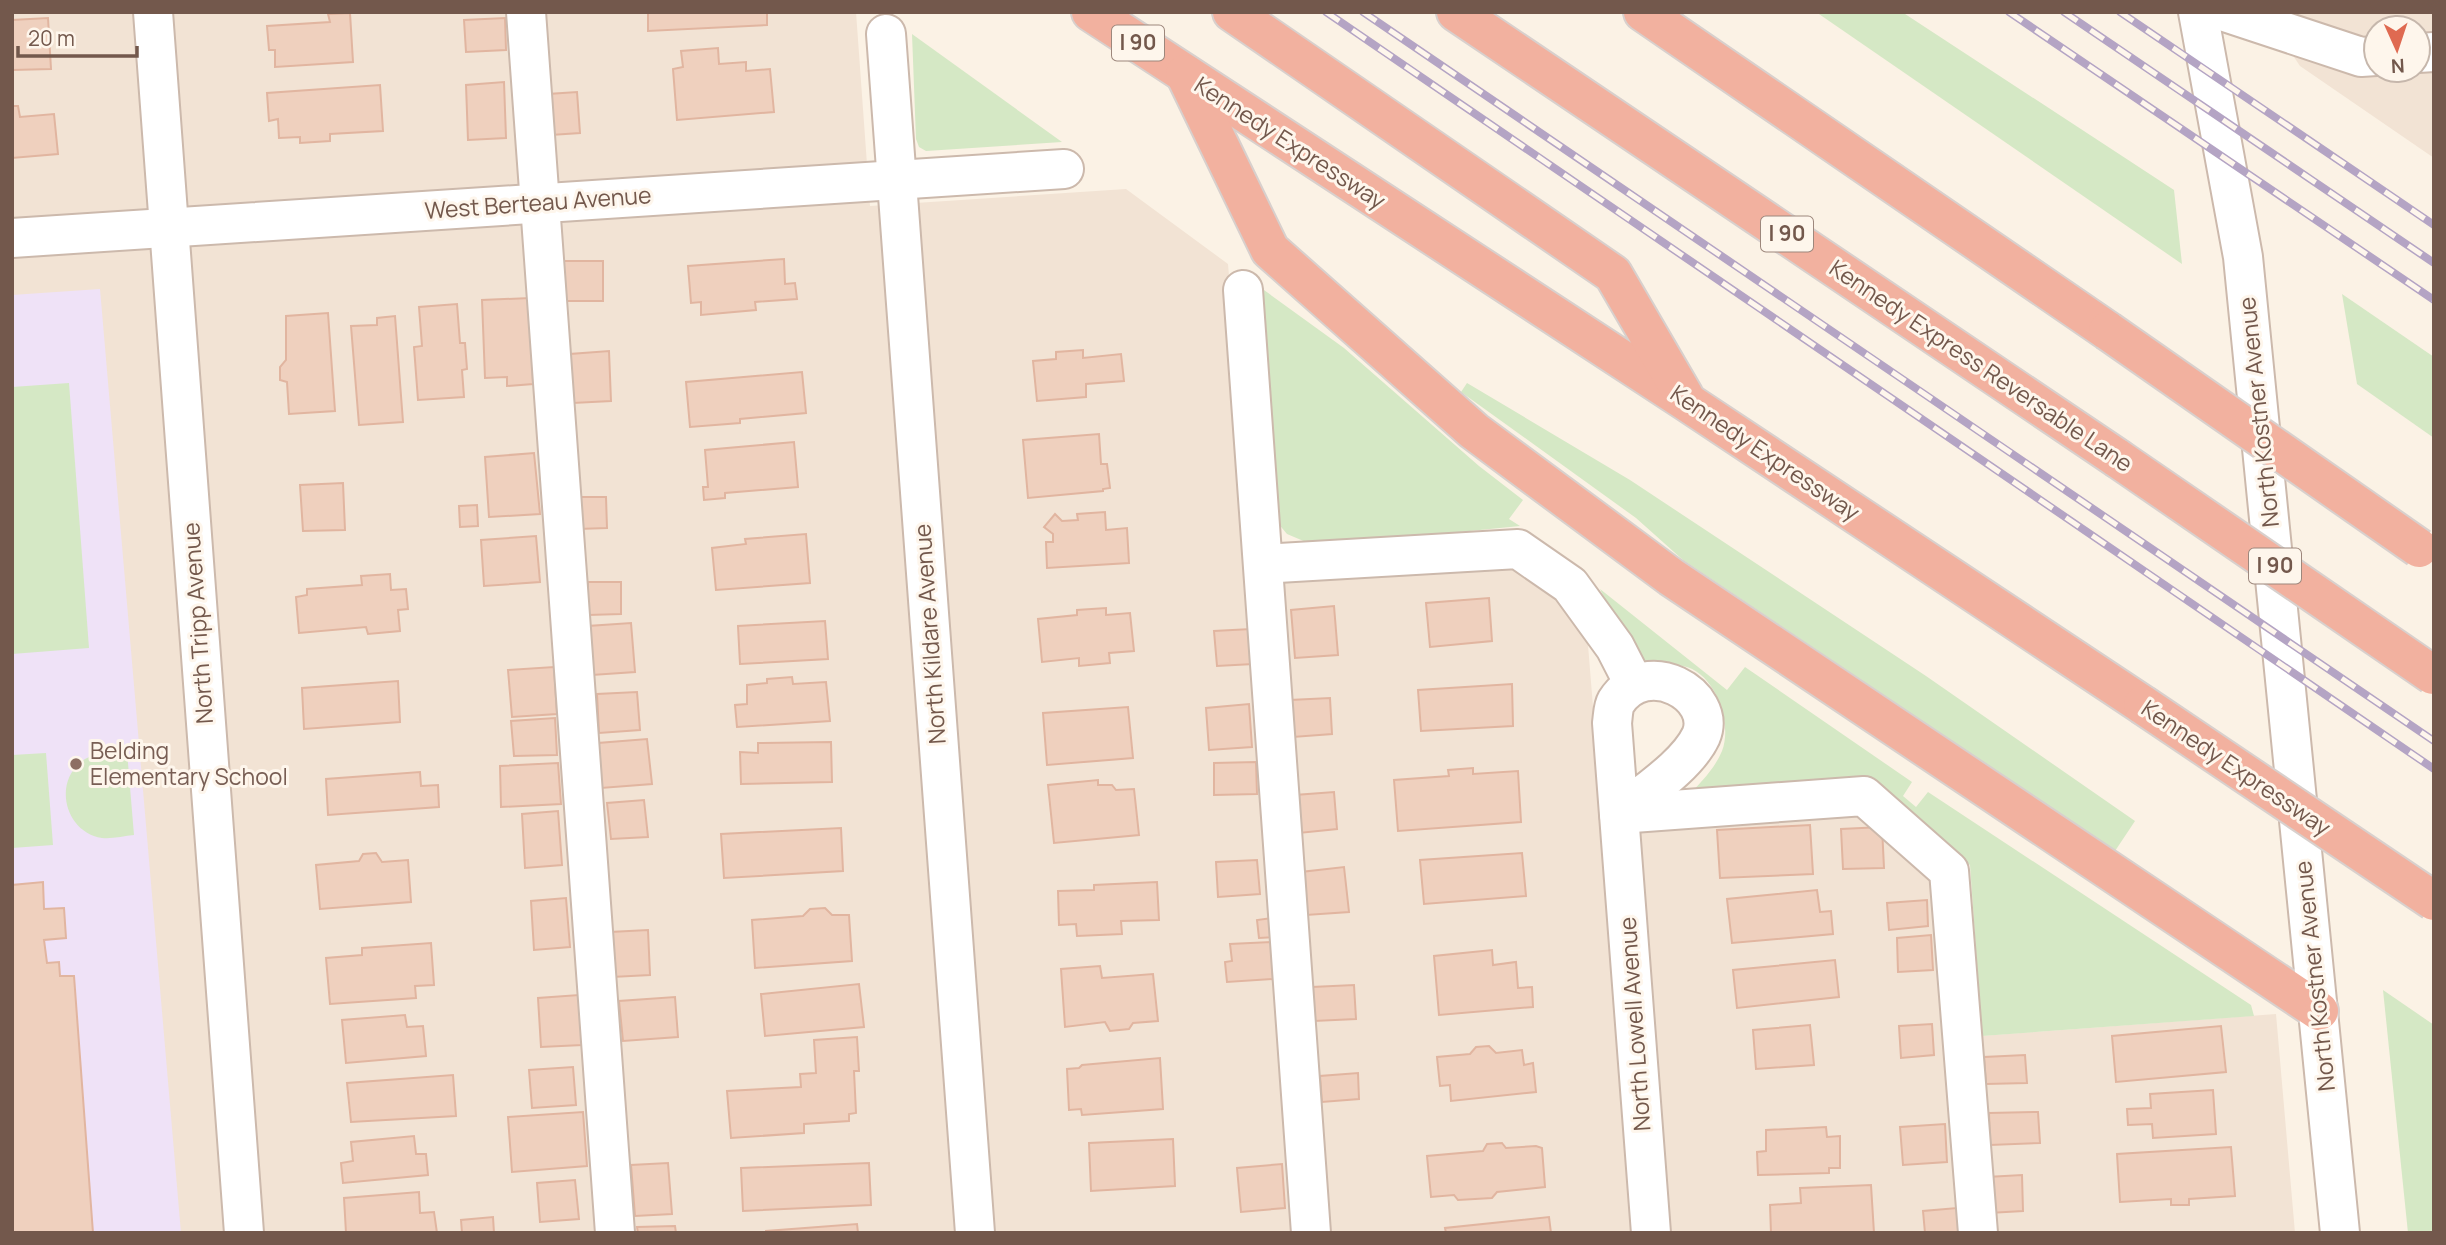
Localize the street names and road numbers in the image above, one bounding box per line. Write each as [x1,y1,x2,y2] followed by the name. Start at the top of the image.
[1112,26,1164,60] road number: I 90
[1189,68,1392,216] street label: Kennedy Expressway
[424,178,652,226] street label: West Berteau Avenue
[1761,216,1813,252] road number: I 90
[1824,251,2139,479] street label: Kennedy Express Reversable Lane
[2230,295,2286,529] street label: North Kostner Avenue
[1665,377,1867,528] street label: Kennedy Expressway
[174,521,220,725] street label: North Tripp Avenue
[905,523,953,745] street label: North Kildare Avenue
[2249,548,2301,584] road number: I 90
[2136,692,2338,843] street label: Kennedy Expressway
[2286,859,2342,1093] street label: North Kostner Avenue
[1611,916,1657,1132] street label: North Lowell Avenue

